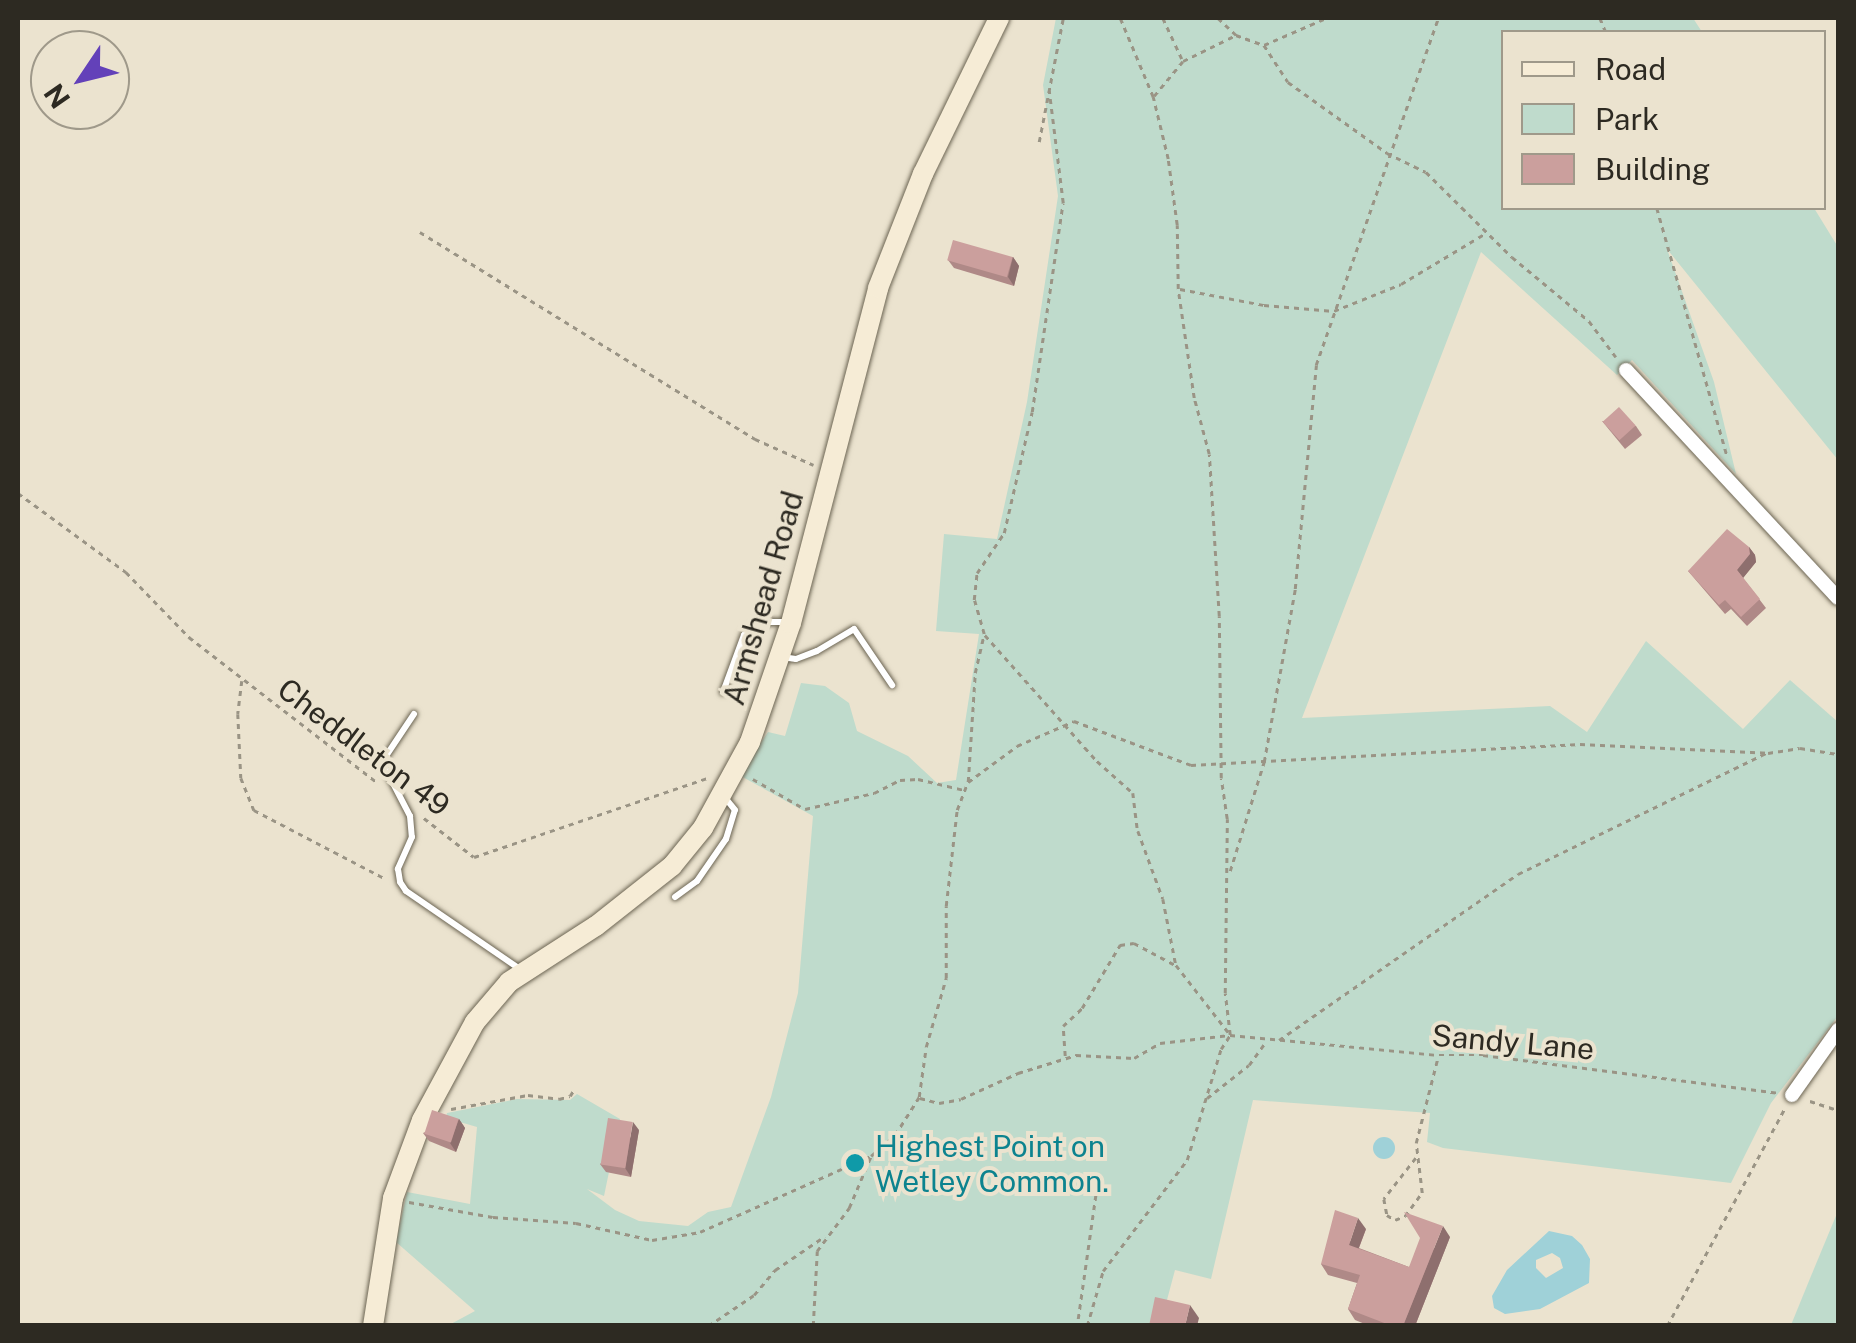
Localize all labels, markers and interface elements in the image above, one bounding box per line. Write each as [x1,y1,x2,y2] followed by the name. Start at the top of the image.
[30,30,130,130] north arrow
[1501,30,1826,210] legend
[1595,51,1666,87] text: Road
[37,78,76,115] text: N
[1595,101,1659,137] text: Park
[1595,151,1710,187] text: Building
[715,487,811,709] street label: Armshead Road
[271,671,457,823] street label: Cheddleton 49
[1430,1017,1596,1067] street label: Sandy Lane
[875,1128,1109,1198] place label: Highest Point on Wetley Common.
[844,1152,866,1174] marker: Highest Point on Wetley Common.

